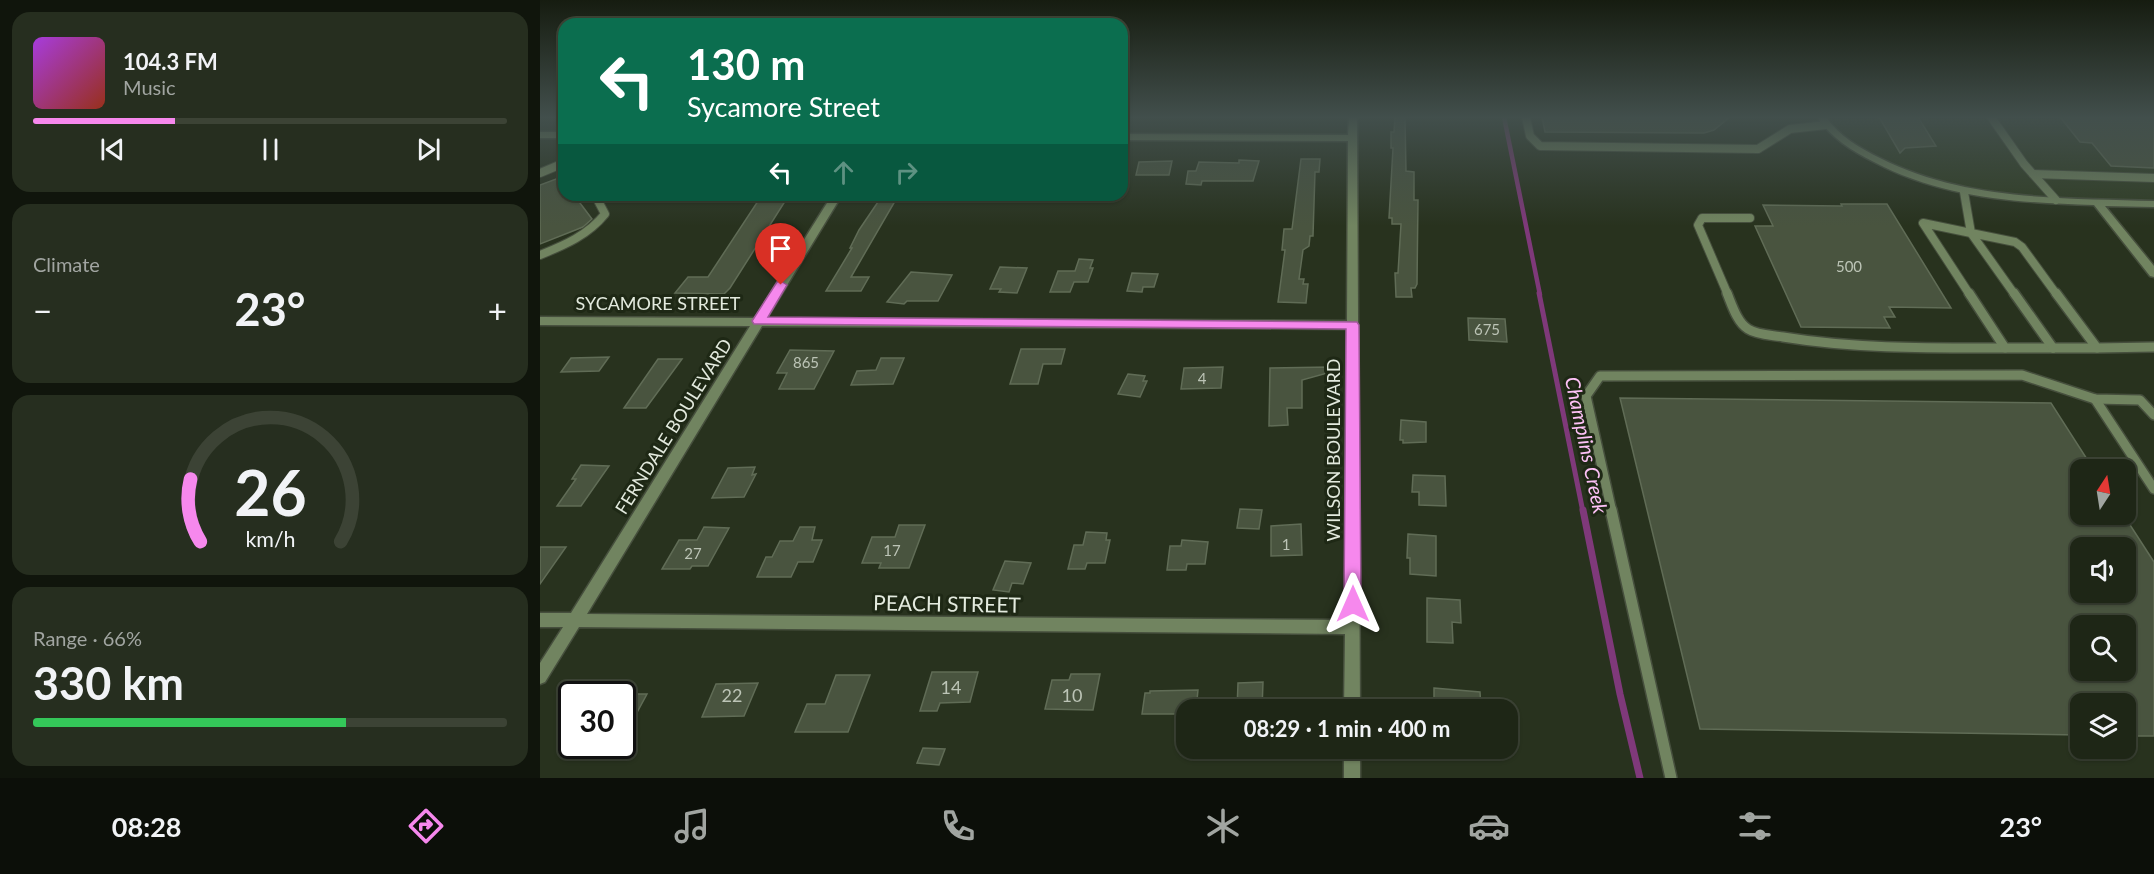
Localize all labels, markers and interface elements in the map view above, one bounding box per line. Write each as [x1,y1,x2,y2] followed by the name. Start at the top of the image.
[687,39,805,89] text: 130 m
[588,42,666,120] icon: left
[123,48,218,75] text: 104.3 FM
[123,75,176,99] text: Music
[687,90,880,123] text: Sycamore Street
[96,133,129,166] icon: previous
[254,133,287,166] icon: pause
[412,133,445,166] icon: next
[764,156,797,189] icon: left
[827,156,860,189] icon: ahead
[890,156,923,189] icon: right
[755,223,806,285] pin
[764,232,797,265] icon: arrive
[33,252,100,276] text: Climate
[1836,257,1862,275] house number: 500
[235,282,305,336] text: 23°
[33,290,52,330] text: −
[488,290,507,330] text: +
[576,292,741,314] street label: SYCAMORE STREET
[1474,320,1500,338] house number: 675
[610,334,736,518] street label: FERNDALE BOULEVARD
[793,353,819,371] house number: 865
[1322,359,1344,541] street label: WILSON BOULEVARD
[1198,369,1207,387] house number: 4
[1561,374,1613,516] water label: Champlins Creek
[234,454,306,529] text: 26
[2070,459,2136,525] north arrow
[2070,459,2136,759] map controls
[245,526,295,552] text: km/h
[1282,535,1290,553] house number: 1
[2070,537,2136,603] button: sound
[883,541,901,559] house number: 17
[684,544,702,562] house number: 27
[1321,572,1385,636] position arrow
[873,589,1022,617] street label: PEACH STREET
[2070,615,2136,681] button: search
[33,626,142,650] text: Range · 66%
[33,656,184,710] text: 330 km
[941,676,961,698] house number: 14
[558,681,636,759] speed limit sign: 30
[722,684,742,706] house number: 22
[1062,684,1082,706] house number: 10
[2070,693,2136,759] button: layers
[1244,715,1450,742] text: 08:29 · 1 min · 400 m
[405,805,447,847] icon: directions
[671,805,713,847] icon: music
[937,805,979,847] icon: phone
[1202,805,1244,847] icon: climate
[1468,805,1510,847] icon: car
[1734,805,1776,847] icon: filters
[112,810,181,843] text: 08:28
[1999,810,2042,843] text: 23°

